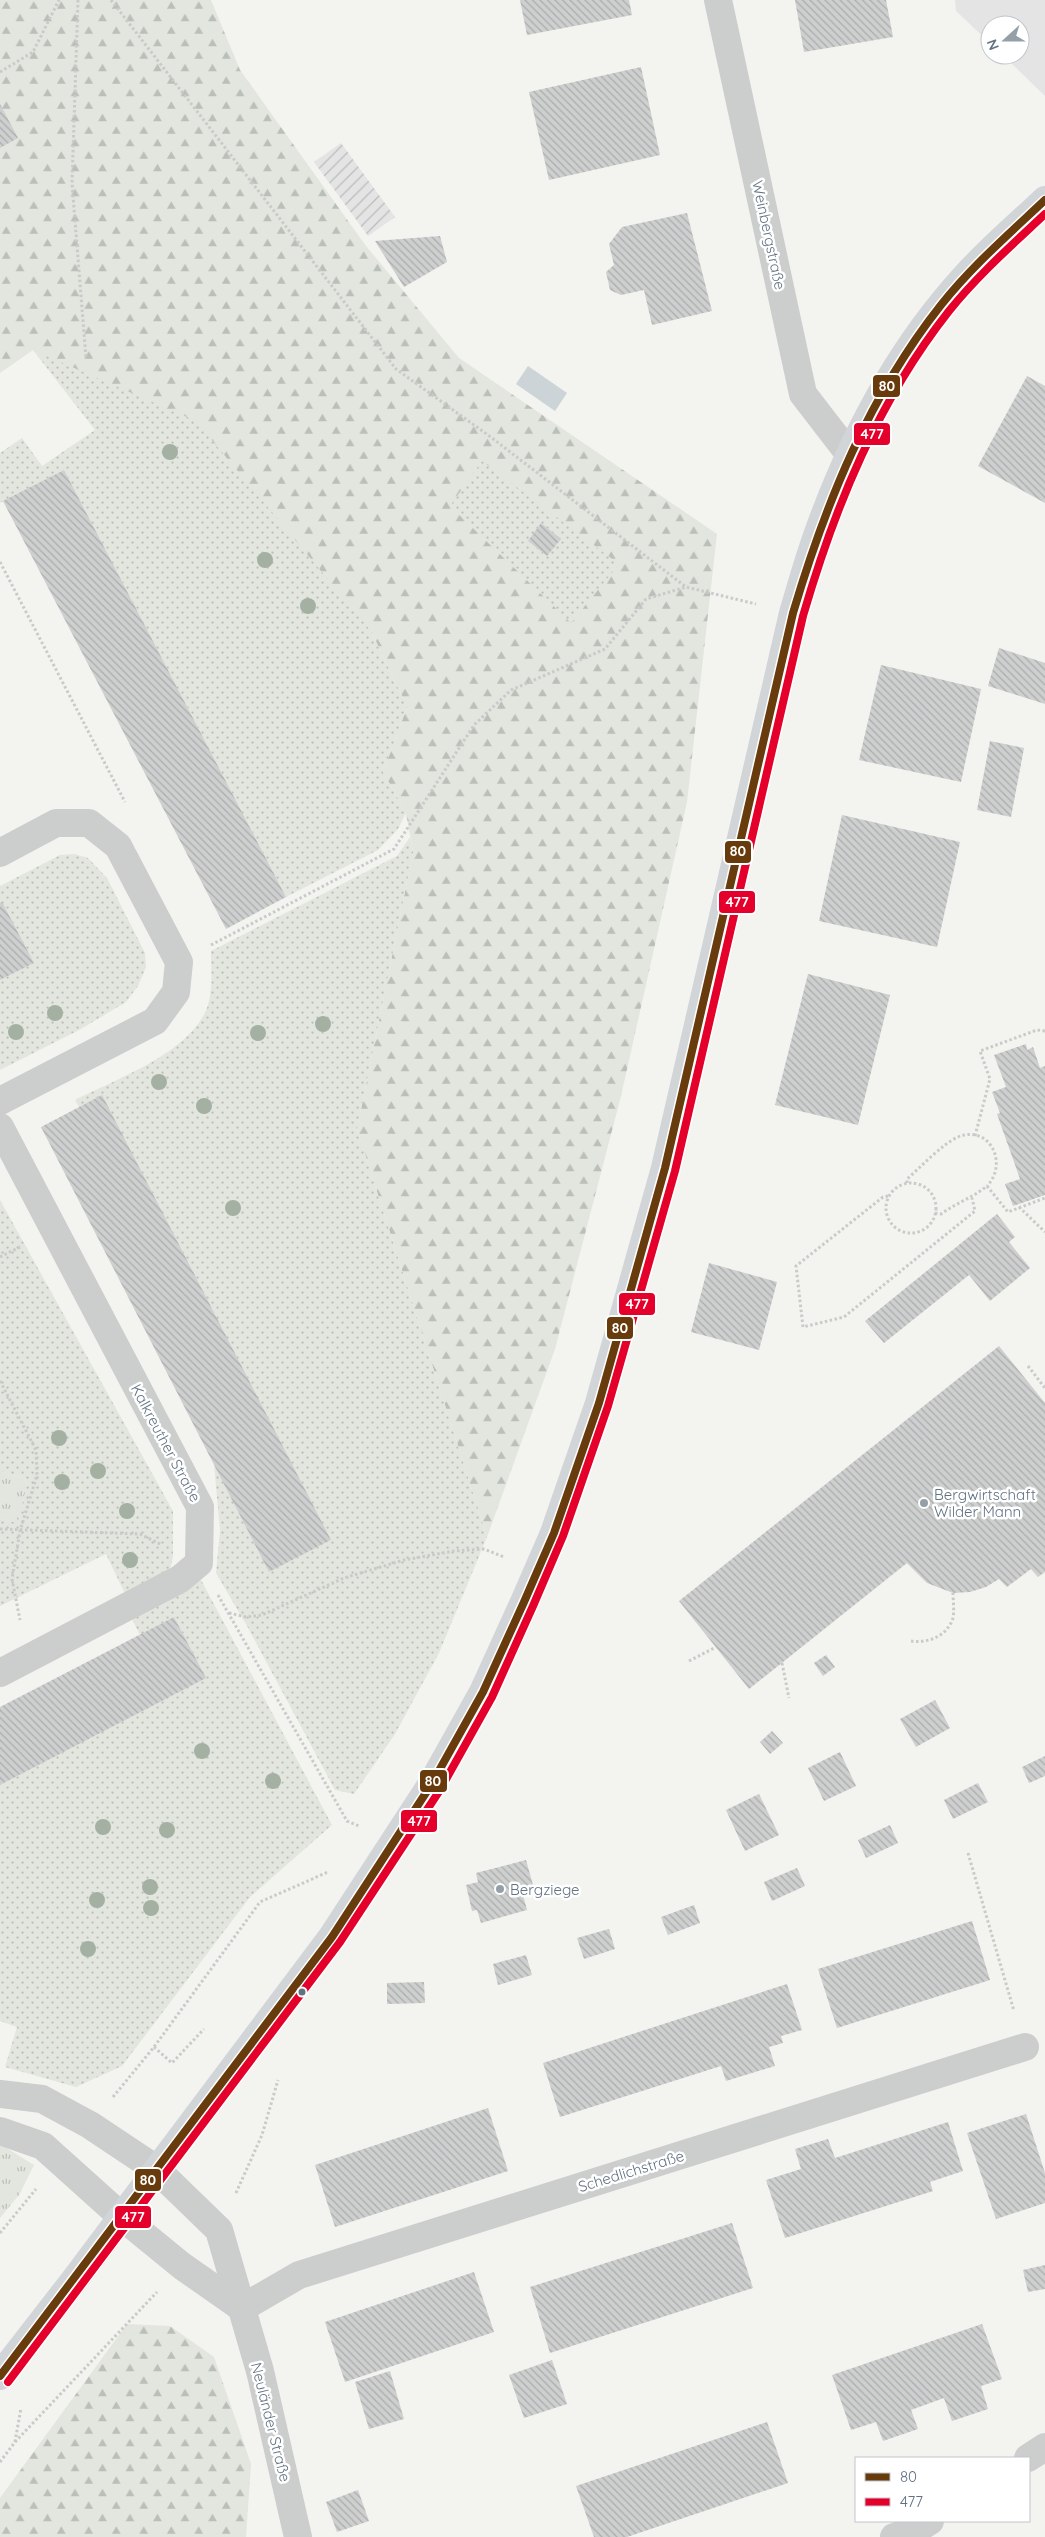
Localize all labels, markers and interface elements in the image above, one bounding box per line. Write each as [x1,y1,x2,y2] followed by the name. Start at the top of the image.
[980,15,1030,65] north arrow
[983,37,1003,53] text: N
[748,179,790,291] street label: Weinbergstraße
[872,374,901,398] line badge: 80
[879,377,896,395] text: 80
[853,422,891,446] line badge: 477
[860,425,884,443] text: 477
[724,840,752,864] line badge: 80
[730,842,747,860] text: 80
[718,890,756,914] line badge: 477
[725,893,749,911] text: 477
[618,1292,656,1316] line badge: 477
[625,1295,649,1313] text: 477
[606,1316,634,1340] line badge: 80
[612,1319,629,1337] text: 80
[127,1381,205,1505] street label: Kalkreuther Straße
[934,1485,1036,1521] place label: Bergwirtschaft Wilder Mann
[918,1497,930,1509] marker: Bergwirtschaft Wilder Mann
[419,1769,448,1793] line badge: 80
[425,1772,442,1790] text: 80
[400,1809,438,1833] line badge: 477
[407,1812,431,1830] text: 477
[510,1880,579,1899] place label: Bergziege
[494,1883,506,1895] marker: Bergziege
[297,1987,307,1997] unlabelled marker
[576,2146,686,2196] street label: Schedlichstraße
[134,2168,162,2192] line badge: 80
[140,2171,157,2189] text: 80
[114,2205,152,2229] line badge: 477
[121,2208,145,2226] text: 477
[247,2360,295,2484] street label: Neuländer Straße
[855,2457,1030,2522] legend
[900,2467,917,2486] text: 80
[900,2492,923,2511] text: 477

